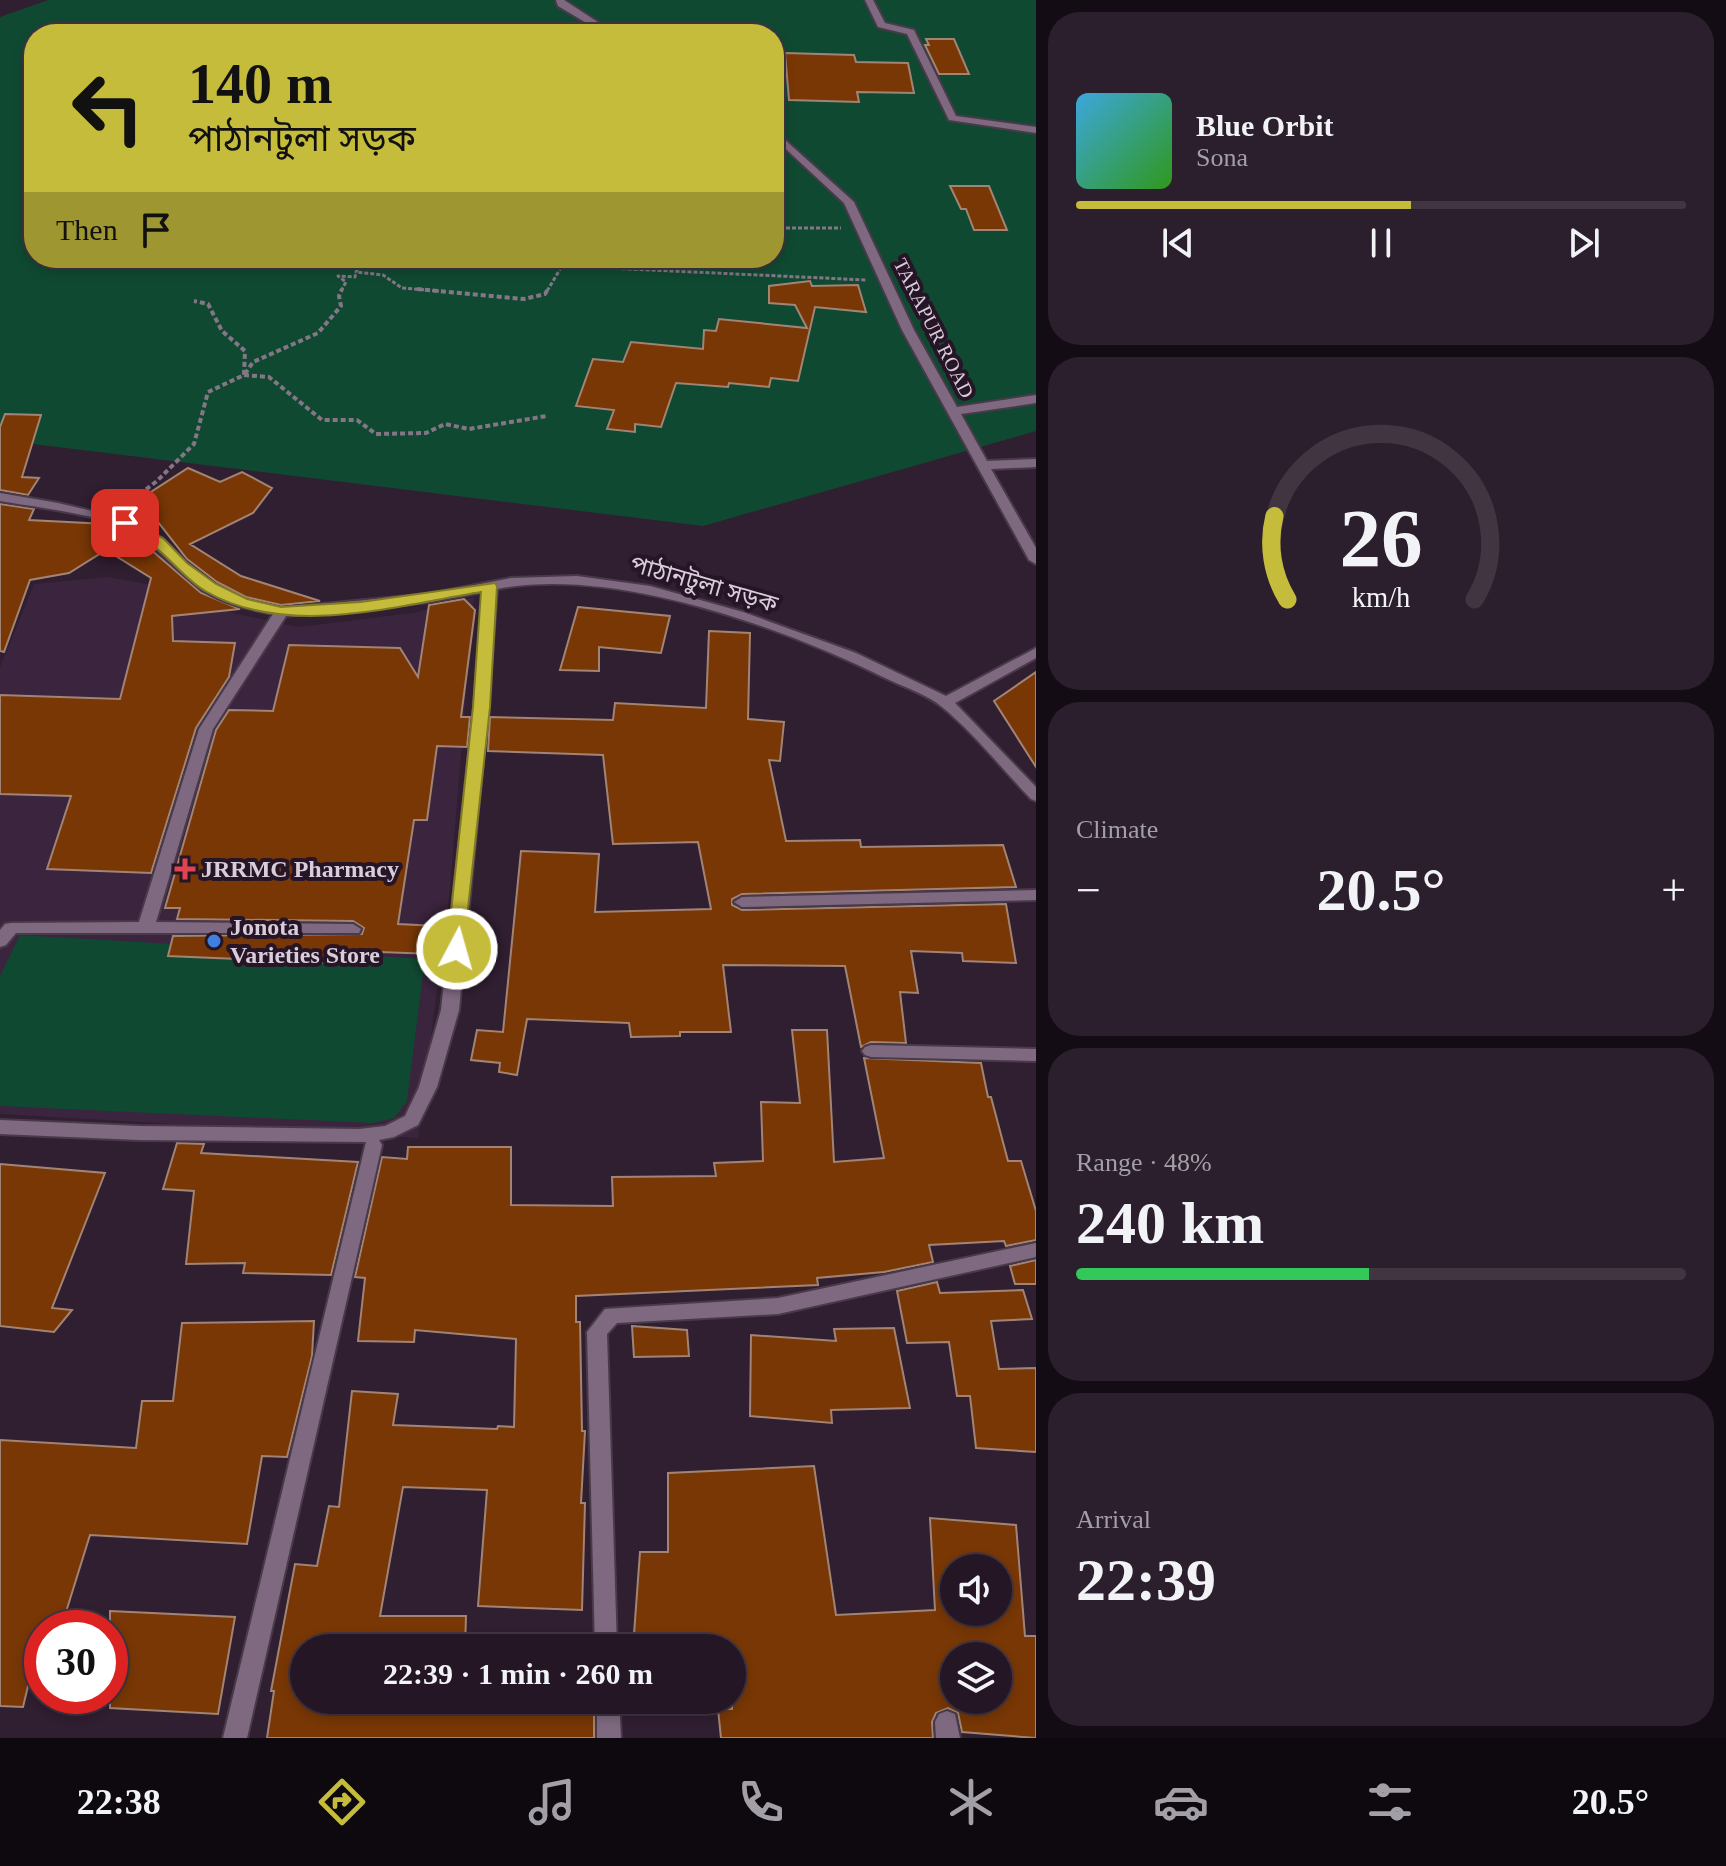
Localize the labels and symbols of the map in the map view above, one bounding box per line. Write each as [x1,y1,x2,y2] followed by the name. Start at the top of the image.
[889,255,979,401] street label: TARAPUR ROAD
[91,489,159,557] pin
[627,550,781,619] street label: পাঠানটুলা সড়ক
[201,856,399,882] place label: JRRMC Pharmacy
[176,860,194,878] marker: JRRMC Pharmacy
[415,907,499,991] position arrow
[230,914,380,968] place label: Jonota Varieties Store
[205,932,223,950] marker: Jonota Varieties Store
[24,1610,128,1714] speed limit sign: 30

